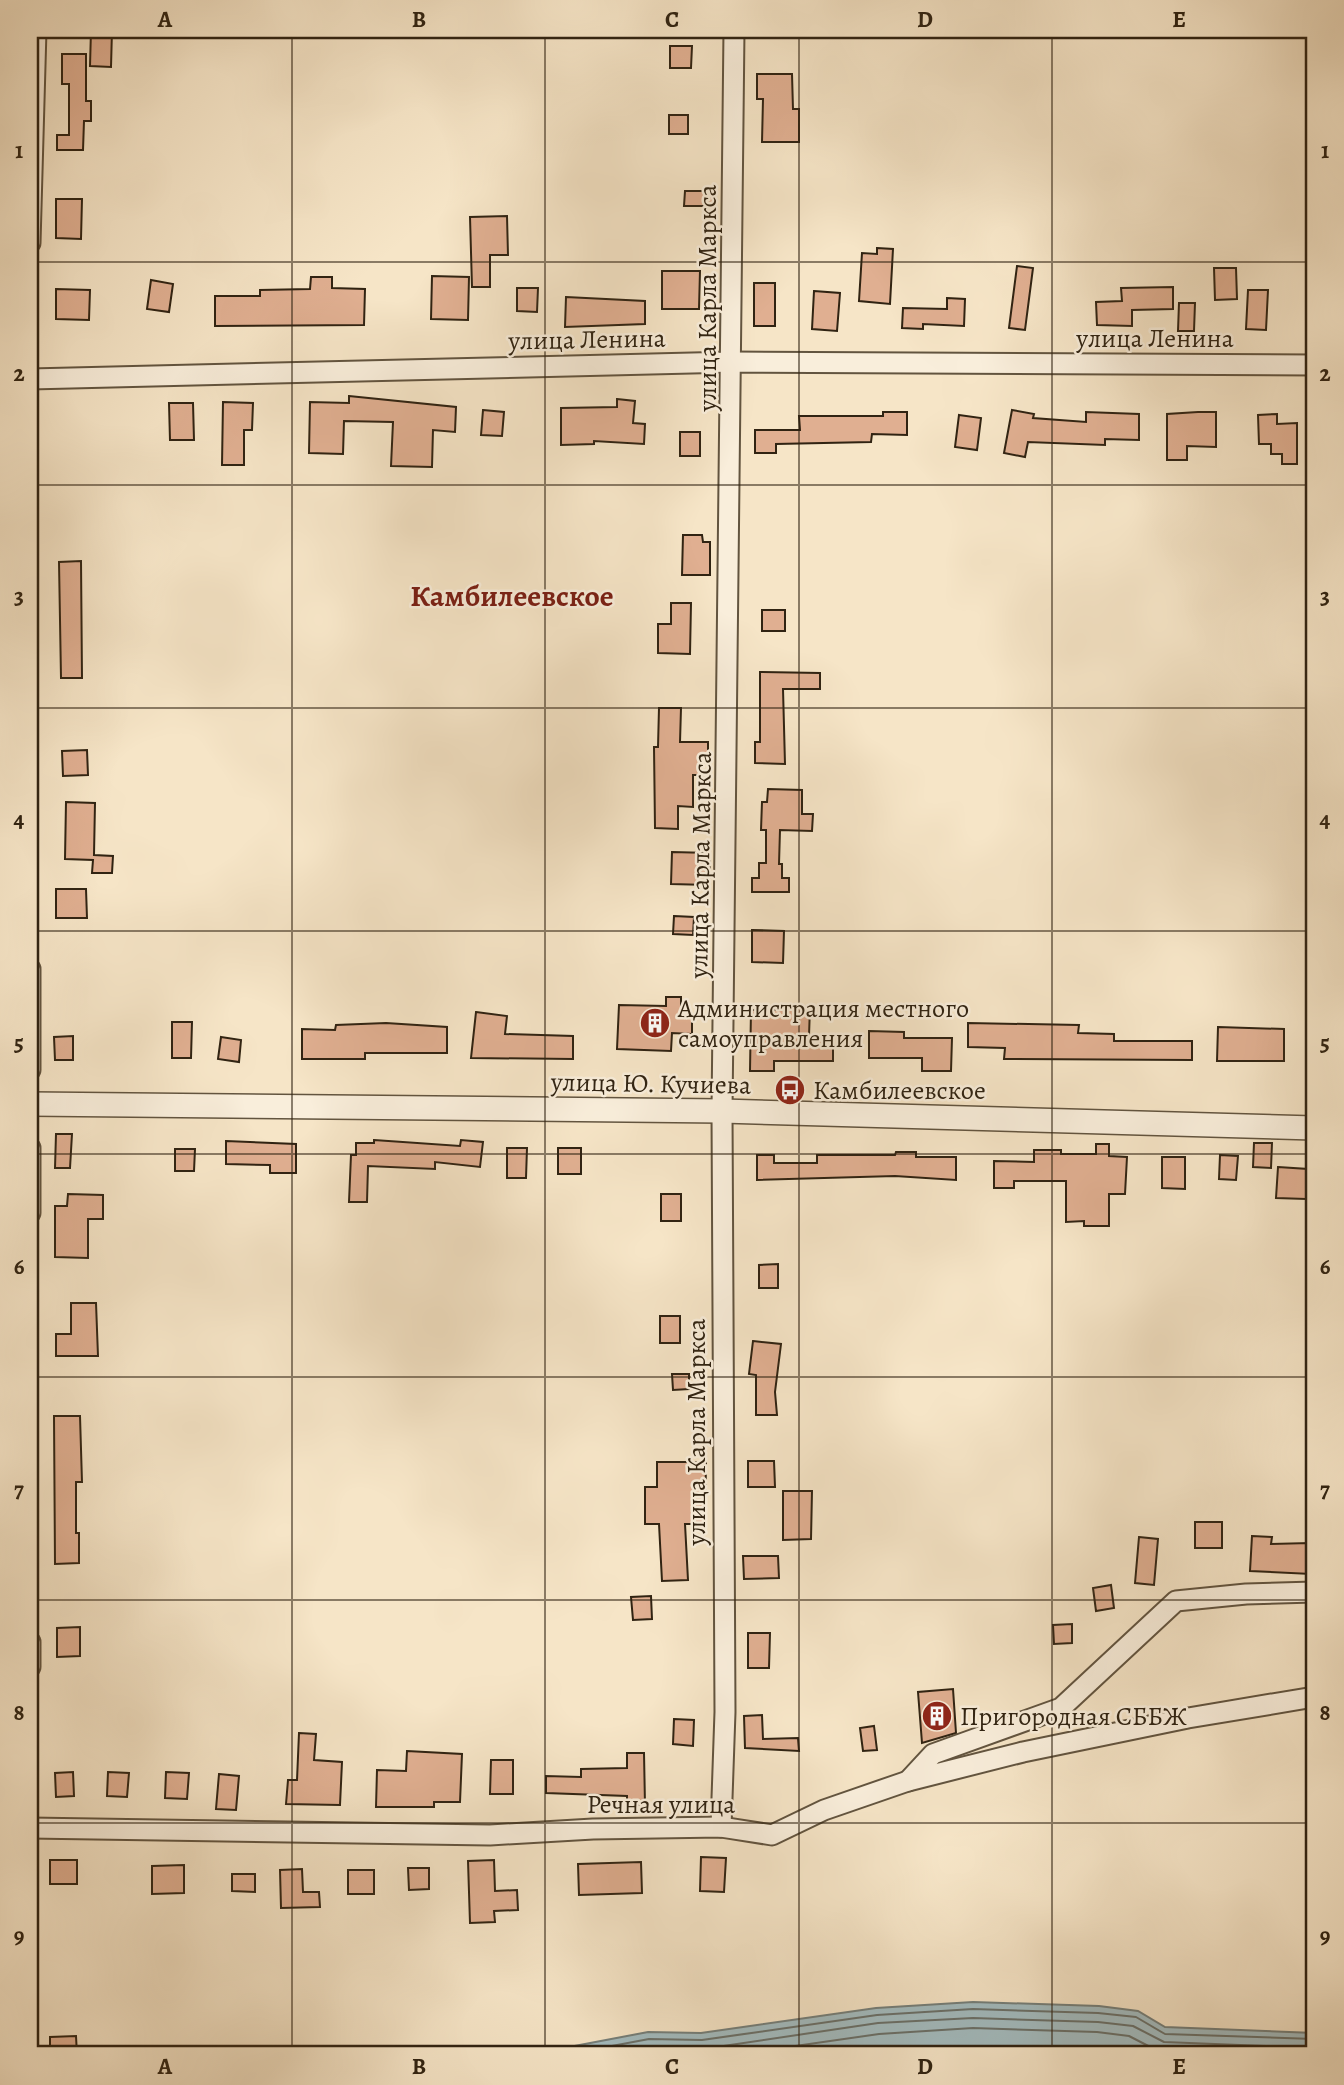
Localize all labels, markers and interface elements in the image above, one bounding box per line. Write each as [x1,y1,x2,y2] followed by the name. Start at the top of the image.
[157,4,173,35] text: A
[412,4,426,35] text: B
[665,4,679,35] text: C
[917,4,933,35] text: D
[1172,4,1186,35] text: E
[15,135,23,166] text: 1
[1321,135,1329,166] text: 1
[690,185,725,412] street label: улица Карла Маркса
[507,321,666,358] street label: улица Ленина
[1075,321,1234,356] street label: улица Ленина
[13,358,25,389] text: 2
[1319,358,1331,389] text: 2
[410,576,614,616] district label: Камбилеевское
[14,581,24,612] text: 3
[1320,581,1330,612] text: 3
[681,751,720,980] street label: улица Карла Маркса
[14,804,25,835] text: 4
[1320,804,1331,835] text: 4
[677,991,969,1056] place label: Администрация местного самоуправления
[638,1006,672,1040] building icon: Администрация местного самоуправления
[14,1027,24,1058] text: 5
[1320,1027,1330,1058] text: 5
[550,1064,751,1103] street label: улица Ю. Кучиева
[773,1073,807,1107] bus stop icon: Камбилеевское
[813,1073,986,1108] place label: Камбилеевское
[14,1251,25,1282] text: 6
[1320,1251,1331,1282] text: 6
[679,1319,714,1546] street label: улица Карла Маркса
[14,1474,24,1505] text: 7
[1320,1474,1330,1505] text: 7
[13,1697,25,1728] text: 8
[1319,1697,1331,1728] text: 8
[920,1699,954,1733] building icon: Пригородная СББЖ
[960,1699,1187,1734] place label: Пригородная СББЖ
[587,1787,735,1822] street label: Речная улица
[14,1920,24,1951] text: 9
[1320,1920,1330,1951] text: 9
[157,2051,173,2082] text: A
[412,2051,426,2082] text: B
[665,2051,679,2082] text: C
[917,2051,933,2082] text: D
[1172,2051,1186,2082] text: E

